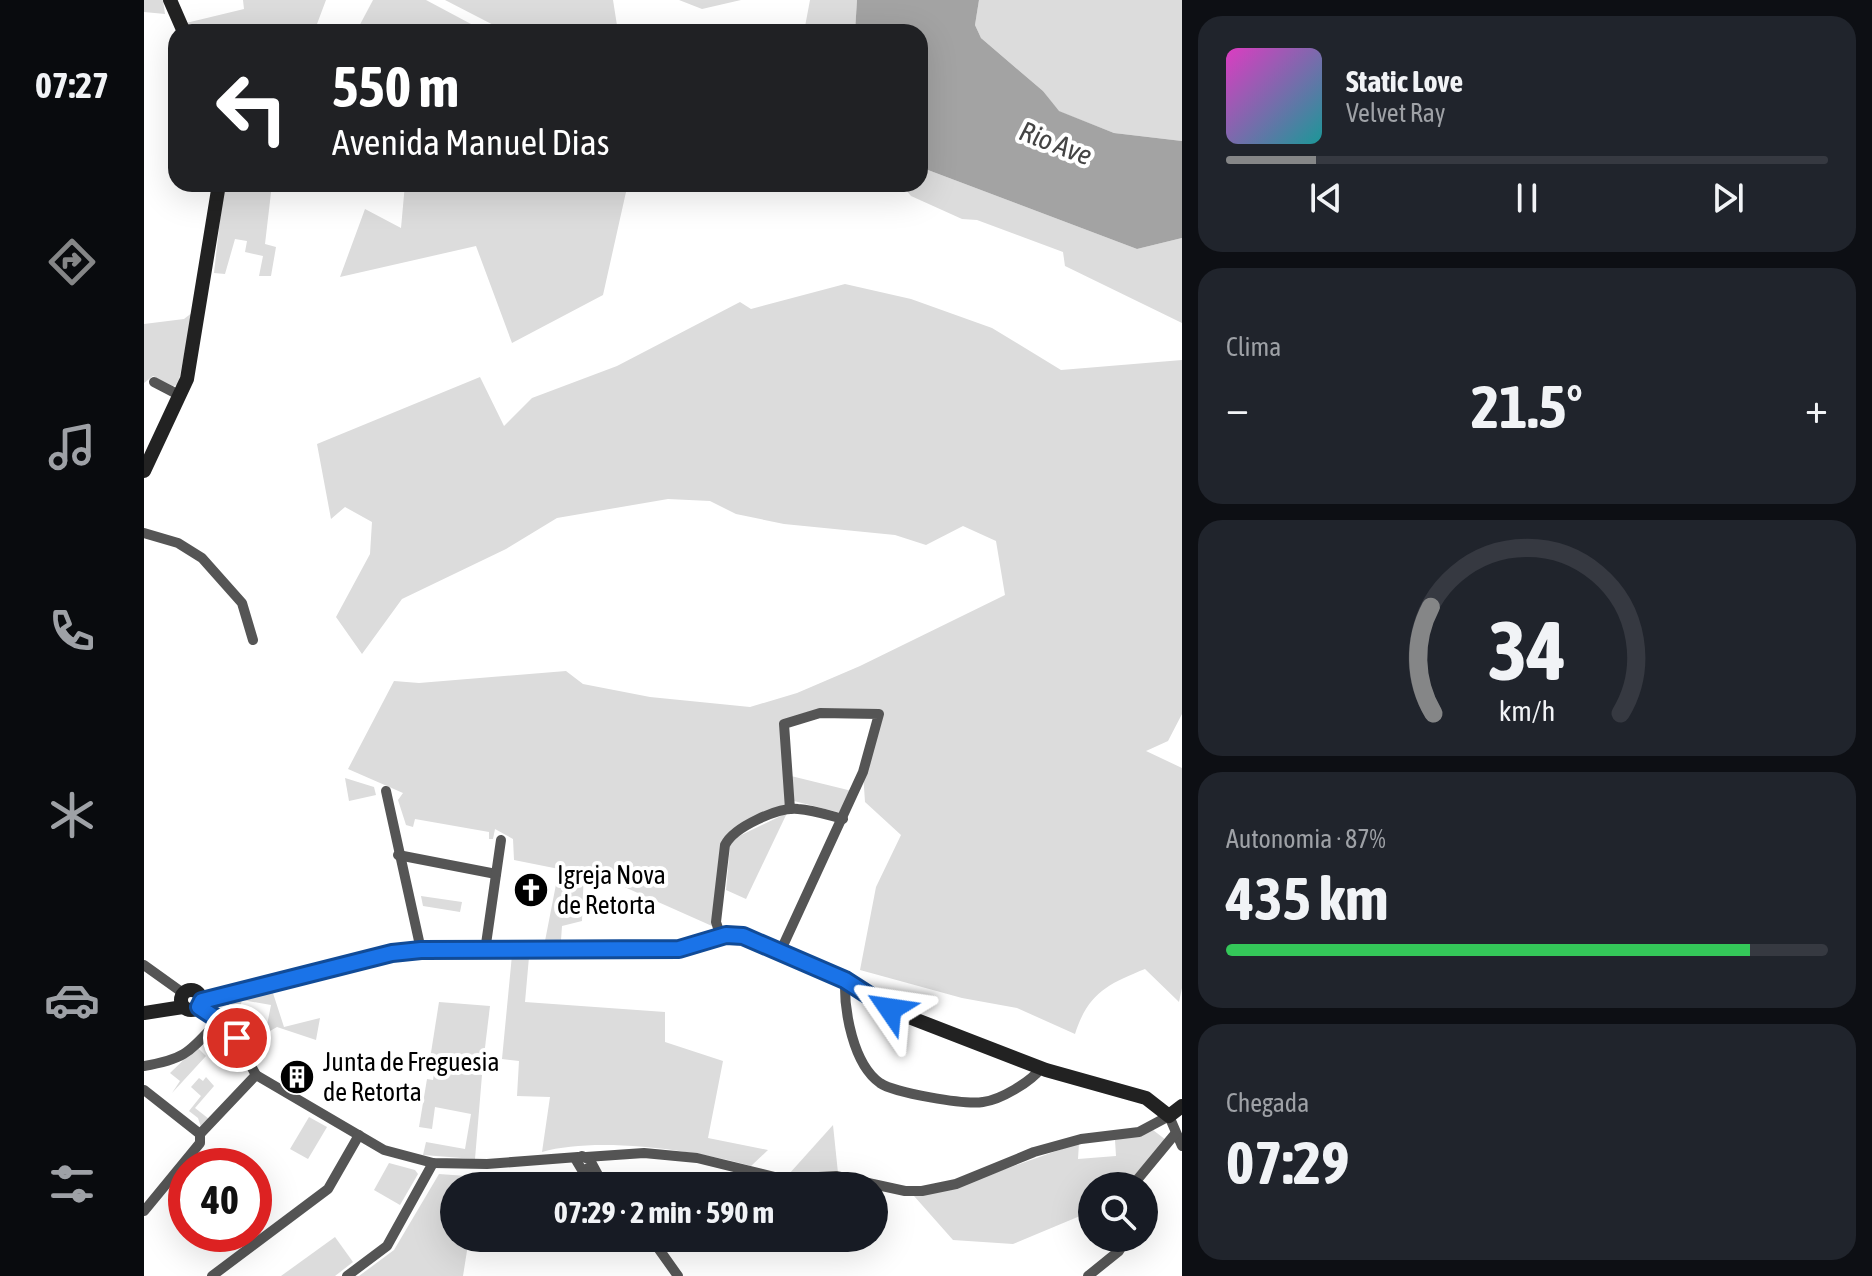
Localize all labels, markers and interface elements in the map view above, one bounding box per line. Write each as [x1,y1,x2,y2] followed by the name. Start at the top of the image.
[332,55,459,119] text: 550 m
[200,56,304,160] icon: left
[35,64,109,106] text: 07:27
[1346,64,1463,98] text: Static Love
[1346,98,1446,128] text: Velvet Ray
[1015,115,1097,171] water label: Rio Ave
[332,121,609,163] text: Avenida Manuel Dias
[1304,176,1348,220] icon: previous
[1505,176,1549,220] icon: pause
[1706,176,1750,220] icon: next
[44,234,100,290] icon: directions
[1226,332,1281,362] text: Clima
[1471,372,1583,441] text: 21.5°
[1226,382,1249,432] text: −
[1805,382,1828,432] text: +
[44,419,100,475] icon: music
[1488,602,1566,698] text: 34
[44,603,100,659] icon: phone
[1499,694,1555,727] text: km/h
[44,787,100,843] icon: climate
[1226,824,1386,854] text: Autonomia · 87%
[557,860,666,920] place label: Igreja Nova de Retorta
[1226,864,1388,933] text: 435 km
[512,871,550,909] church icon: Igreja Nova de Retorta
[848,967,932,1051] position arrow
[44,972,100,1028] icon: car
[203,1004,271,1072] pin
[215,1016,259,1060] icon: arrive
[323,1047,500,1107] place label: Junta de Freguesia de Retorta
[278,1058,316,1096] building icon: Junta de Freguesia de Retorta
[1226,1088,1309,1118] text: Chegada
[1226,1128,1349,1197] text: 07:29
[168,1148,272,1252] speed limit sign: 40
[44,1156,100,1212] icon: filters
[1078,1172,1158,1252] map controls
[1078,1172,1158,1252] button: search
[554,1195,774,1229] text: 07:29 · 2 min · 590 m

